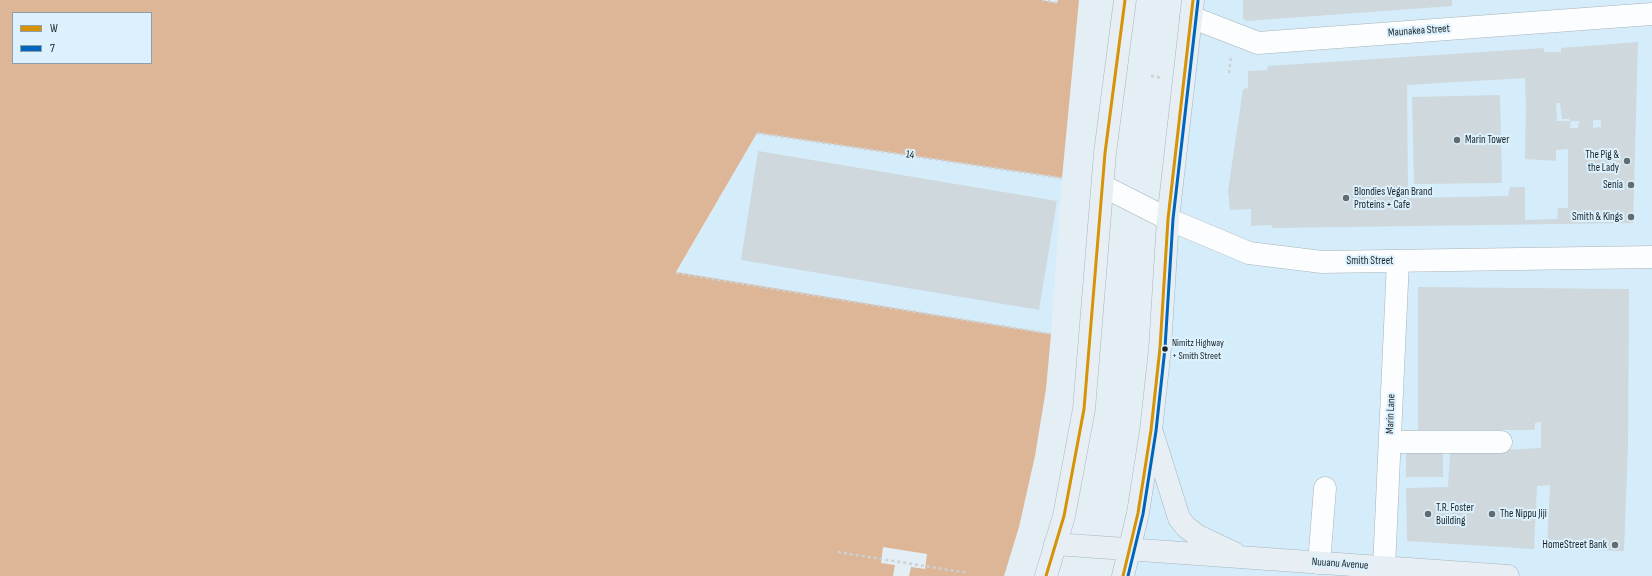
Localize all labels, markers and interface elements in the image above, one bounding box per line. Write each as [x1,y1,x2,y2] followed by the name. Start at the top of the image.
[12,12,152,64] legend
[50,21,58,36] text: W
[1388,22,1450,40] street label: Maunakea Street
[50,41,55,56] text: 7
[1465,133,1509,147] place label: Marin Tower
[1452,135,1462,145] marker: Marin Tower
[905,148,915,162] street label: 14
[1585,148,1619,174] place label: The Pig & the Lady
[1622,156,1632,166] marker: The Pig & the Lady
[1603,178,1623,192] place label: Senia
[1626,180,1636,190] marker: Senia
[1354,185,1432,211] place label: Blondies Vegan Brand Proteins + Cafe
[1341,193,1351,203] marker: Blondies Vegan Brand Proteins + Cafe
[1572,210,1623,224] place label: Smith & Kings
[1626,212,1636,222] marker: Smith & Kings
[1347,254,1393,268] street label: Smith Street
[1172,337,1224,360] place label: Nimitz Highway + Smith Street
[1160,344,1170,354] marker: Nimitz Highway + Smith Street
[1384,394,1398,434] street label: Marin Lane
[1436,501,1474,527] place label: T.R. Foster Building
[1500,507,1547,521] place label: The Nippu Jiji
[1423,509,1433,519] marker: T.R. Foster Building
[1487,509,1497,519] marker: The Nippu Jiji
[1542,538,1607,552] place label: HomeStreet Bank
[1610,540,1620,550] marker: HomeStreet Bank
[1311,555,1369,573] street label: Nuuanu Avenue

